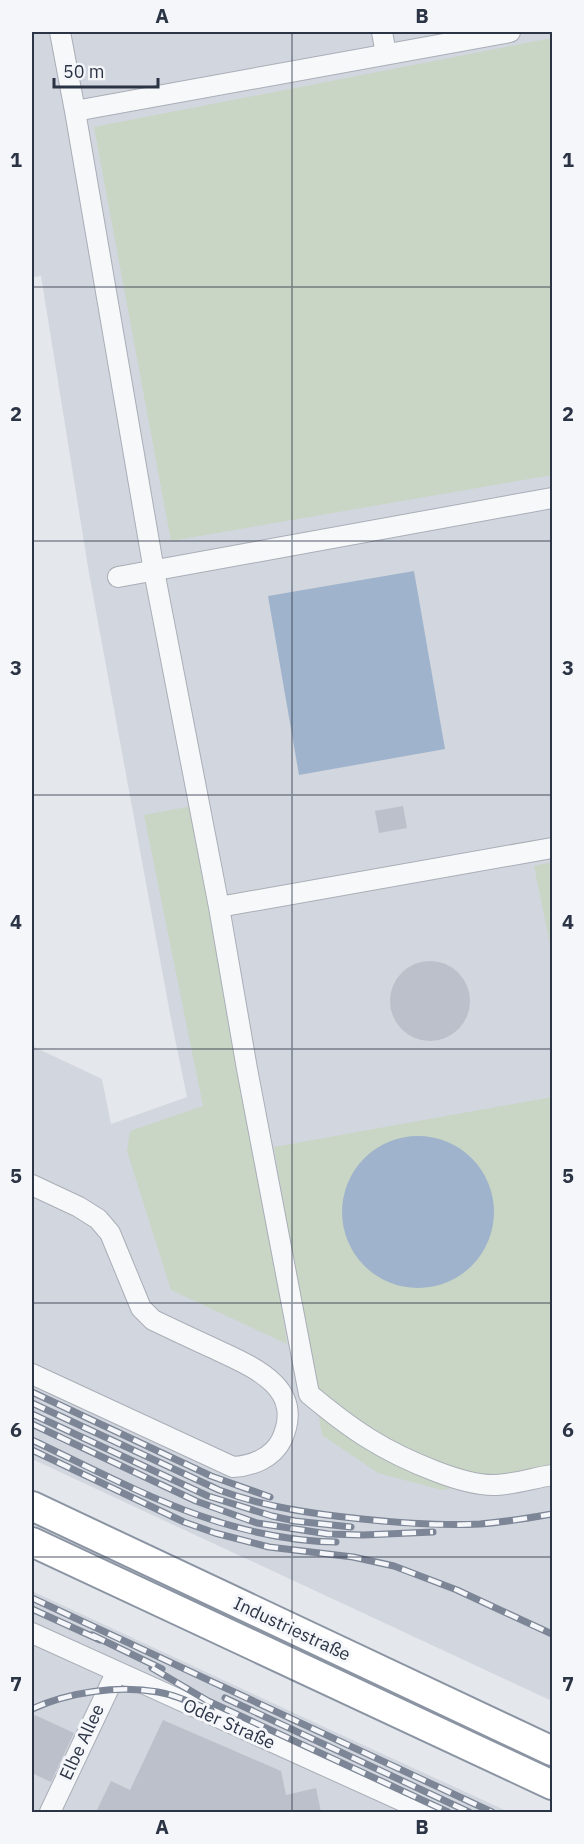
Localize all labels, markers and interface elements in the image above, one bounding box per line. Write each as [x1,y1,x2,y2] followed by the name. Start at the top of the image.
[155,2,169,29] text: A
[415,2,429,29] text: B
[54,51,158,89] scale bar
[63,60,105,83] text: 50 m
[10,146,22,173] text: 1
[562,146,574,173] text: 1
[10,400,22,427] text: 2
[562,400,574,427] text: 2
[10,654,22,681] text: 3
[562,654,574,681] text: 3
[10,908,22,935] text: 4
[562,908,574,935] text: 4
[10,1162,22,1189] text: 5
[562,1162,574,1189] text: 5
[10,1416,22,1443] text: 6
[562,1416,574,1443] text: 6
[230,1591,355,1666] street label: Industriestraße
[10,1670,22,1697] text: 7
[562,1670,574,1697] text: 7
[180,1693,279,1754] street label: Oder Straße
[54,1700,109,1783] street label: Elbe Allee
[155,1813,169,1840] text: A
[415,1813,429,1840] text: B

